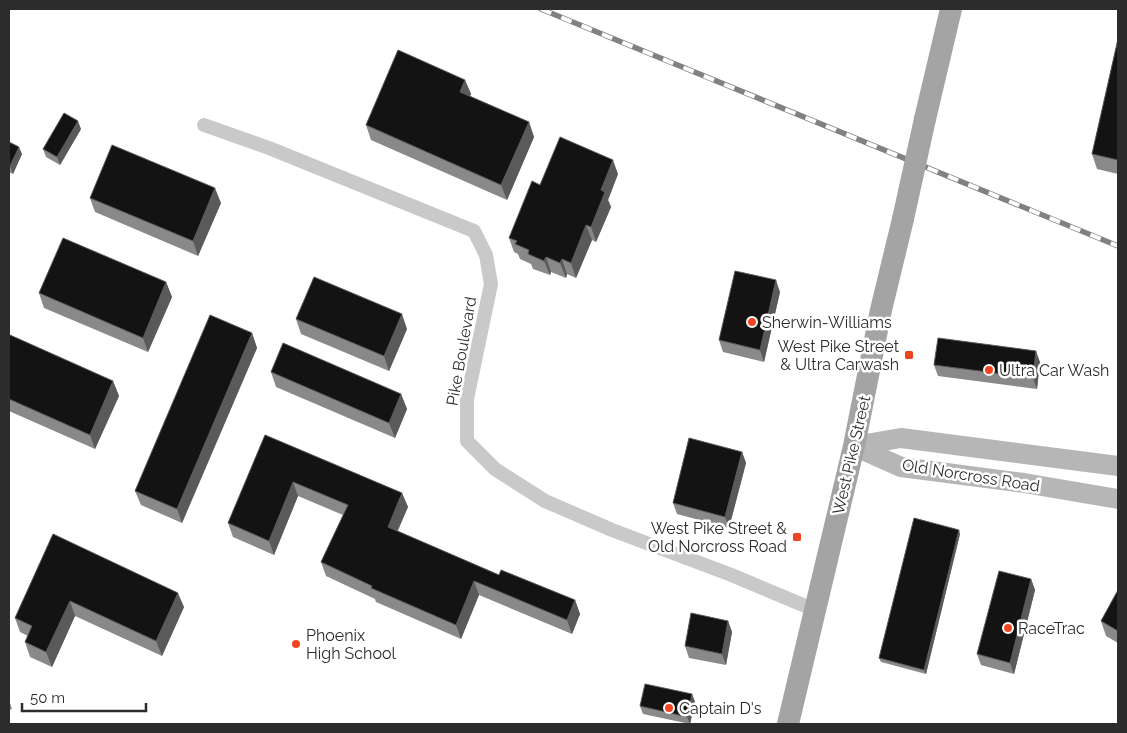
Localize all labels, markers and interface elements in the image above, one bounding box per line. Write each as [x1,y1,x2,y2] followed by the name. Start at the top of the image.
[443,295,480,407] street label: Pike Boulevard
[762,313,892,332] place label: Sherwin-Williams
[746,316,758,328] marker: Sherwin-Williams
[777,337,900,374] place label: West Pike Street & Ultra Carwash
[903,349,915,361] marker: West Pike Street & Ultra Carwash
[999,361,1109,380] place label: Ultra Car Wash
[983,364,995,376] marker: Ultra Car Wash
[829,393,875,516] street label: West Pike Street
[901,455,1041,496] street label: Old Norcross Road
[648,519,787,556] place label: West Pike Street & Old Norcross Road
[791,531,803,543] marker: West Pike Street & Old Norcross Road
[1018,619,1085,638] place label: RaceTrac
[1002,622,1014,634] marker: RaceTrac
[306,626,396,663] place label: Phoenix High School
[290,638,302,650] marker: Phoenix High School
[22,680,146,712] scale bar
[30,689,65,707] text: 50 m
[679,699,762,718] place label: Captain D's
[663,702,675,714] marker: Captain D's

